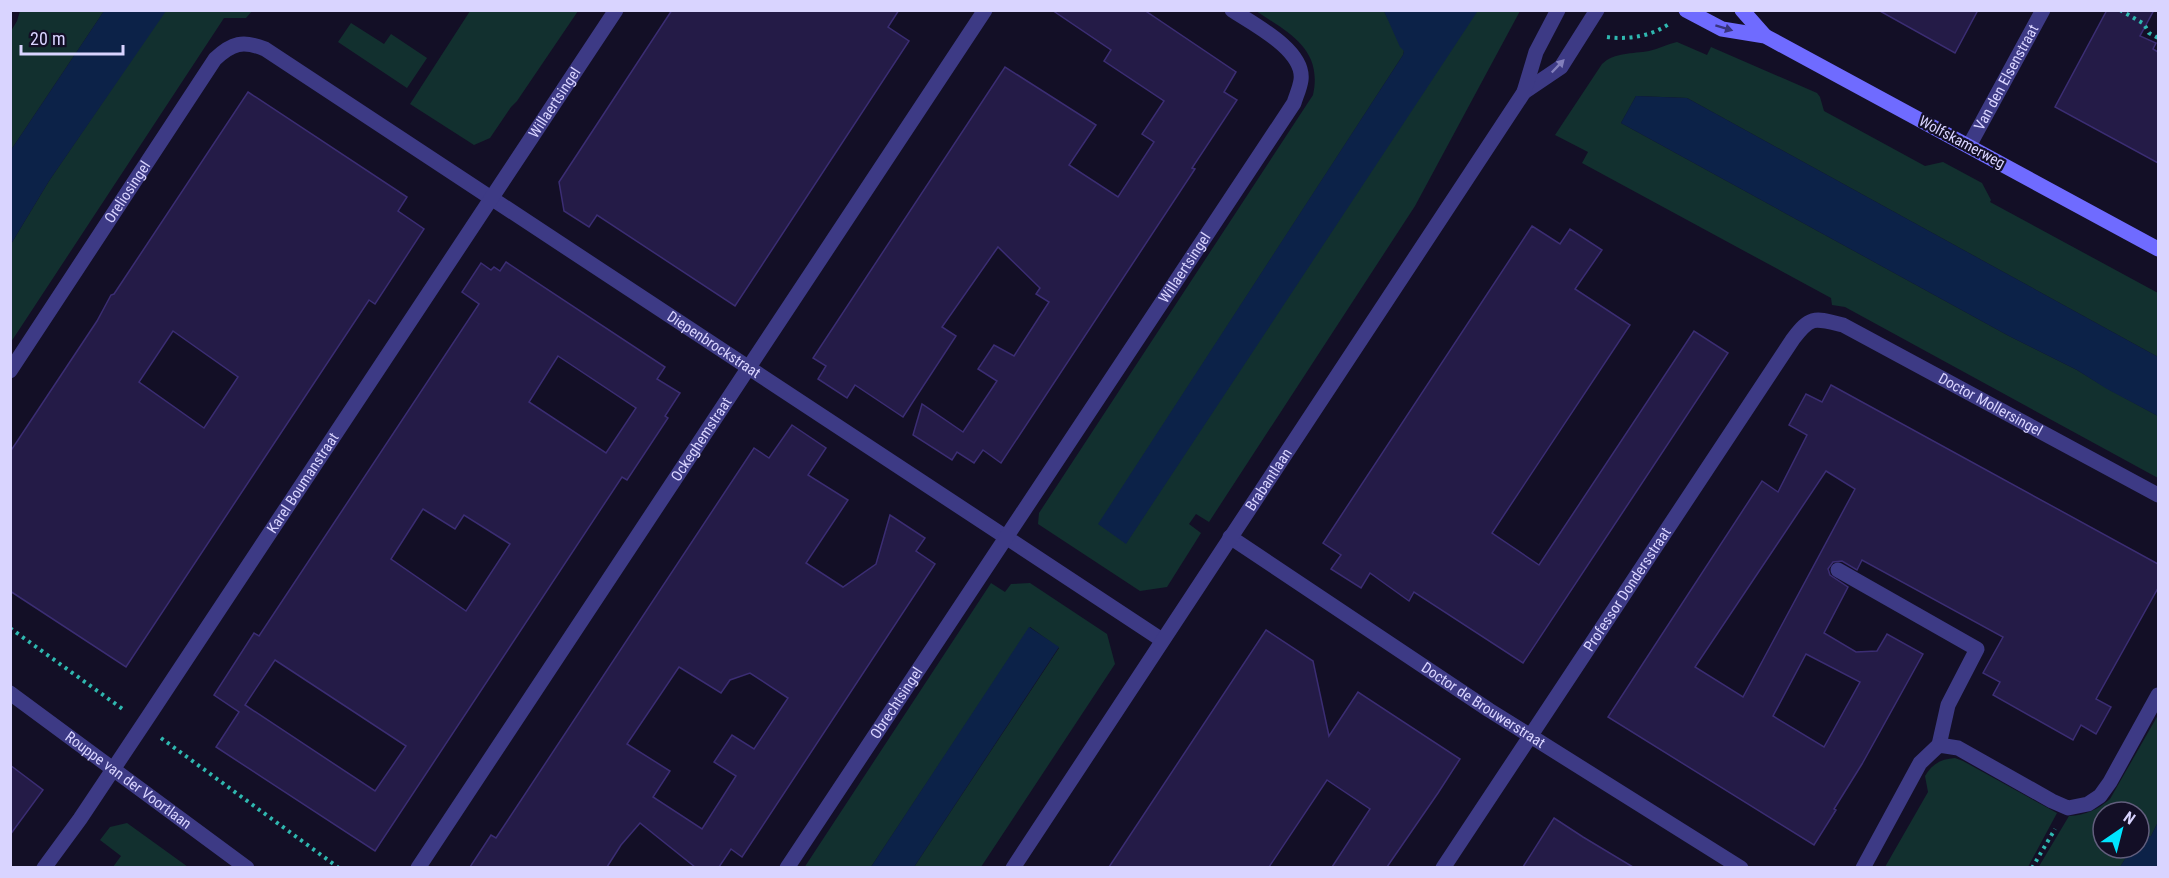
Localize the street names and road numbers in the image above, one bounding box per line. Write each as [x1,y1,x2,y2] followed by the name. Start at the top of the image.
[1970,22,2042,133] street label: Van den Elsenstraat
[525,64,584,141] street label: Willaertsingel
[1916,112,2008,172] street label: Wolfskamerweg
[101,158,154,227] street label: Oreliosingel
[1155,229,1215,307] street label: Willaertsingel
[664,307,764,382] street label: Diepenbrockstraat
[1935,369,2046,440] street label: Doctor Mollersingel
[667,394,736,485] street label: Ockeghemstraat
[263,429,343,537] street label: Karel Boumanstraat
[1242,445,1296,514] street label: Brabantlaan
[1580,524,1675,655] street label: Professor Dondersstraat
[1418,658,1548,752] street label: Doctor de Brouwerstraat
[866,664,927,742] street label: Obrechtsingel
[62,728,195,833] street label: Rouppe van der Voortlaan

